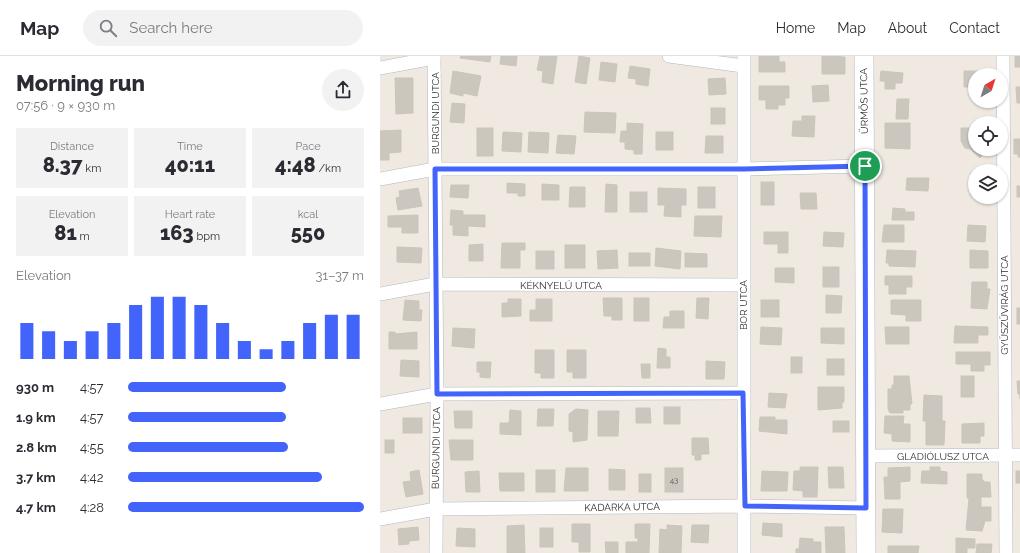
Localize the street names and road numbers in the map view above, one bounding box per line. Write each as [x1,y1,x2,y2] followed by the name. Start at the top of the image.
[858,68,870,134] street label: ÜRMÖS UTCA
[430,72,441,154] street label: BURGUNDI UTCA
[999,255,1010,355] street label: GYŰSZŰVIRÁG UTCA
[520,280,602,291] street label: KÉKNYELŰ UTCA
[738,280,749,330] street label: BOR UTCA
[430,407,442,489] street label: BURGUNDI UTCA
[897,451,989,462] street label: GLADIÓLUSZ UTCA
[584,501,660,513] street label: KADARKA UTCA

